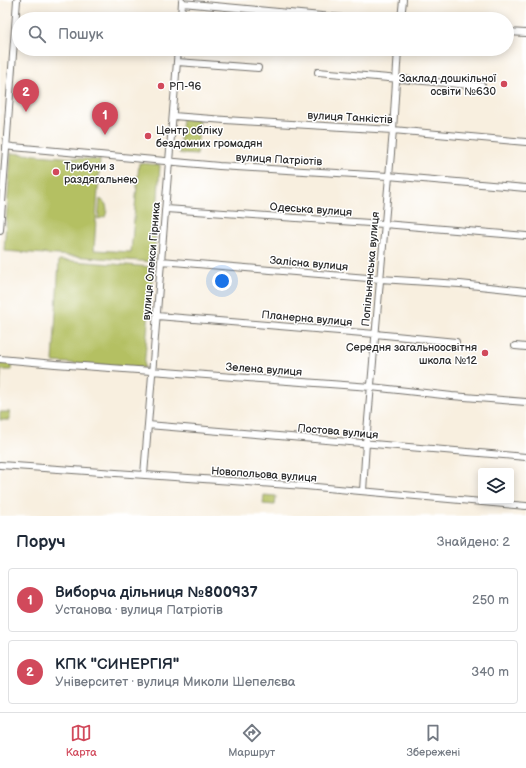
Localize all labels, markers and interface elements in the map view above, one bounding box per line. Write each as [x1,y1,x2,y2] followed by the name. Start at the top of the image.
[12,12,514,56] search box
[26,23,48,45] icon: search
[58,25,104,44] text: Пошук
[399,72,497,98] place label: Заклад дошкільної освіти №630
[13,79,39,112] pin: 2
[499,79,509,89] marker: Заклад дошкільної освіти №630
[169,80,202,93] place label: РП-96
[156,81,166,91] marker: РП-96
[92,102,118,135] pin: 1
[307,109,393,126] street label: вулиця Танкістів
[156,124,262,150] place label: Центр обліку бездомних громадян
[143,131,153,141] marker: Центр обліку бездомних громадян
[235,151,323,168] street label: вулиця Патріотів
[64,160,138,186] place label: Трибуни з раздягальнею
[51,167,61,177] marker: Трибуни з раздягальнею
[269,200,353,219] street label: Одеська вулиця
[140,201,163,321] street label: вулиця Олекси Гірника
[359,211,382,327] street label: Попільнянська вулиця
[269,254,349,273] street label: Залісна вулиця
[212,271,232,291] your location
[261,308,353,329] street label: Планерна вулиця
[346,341,478,367] place label: Середня загальноосвітня школа №12
[480,348,490,358] marker: Середня загальноосвітня школа №12
[225,360,303,379] street label: Зелена вулиця
[297,421,379,442] street label: Постова вулиця
[211,464,317,485] street label: Новопольова вулиця
[478,468,514,504] map controls
[478,468,514,504] button: layers
[16,532,66,552] text: Поруч
[437,534,510,550] text: Знайдено: 2
[55,583,258,602] text: Виборча дільниця №800937
[27,592,33,608] text: 1
[472,592,509,608] text: 250 m
[55,602,223,618] text: Установа · вулиця Патріотів
[55,655,179,674] text: КПК "СИНЕРГІЯ"
[26,664,34,680] text: 2
[471,664,509,680] text: 340 m
[55,674,296,690] text: Університет · вулиця Миколи Шепелєва
[66,722,97,759] tab: Карта
[228,722,275,759] tab: Маршрут
[407,722,460,759] tab: Збережені

